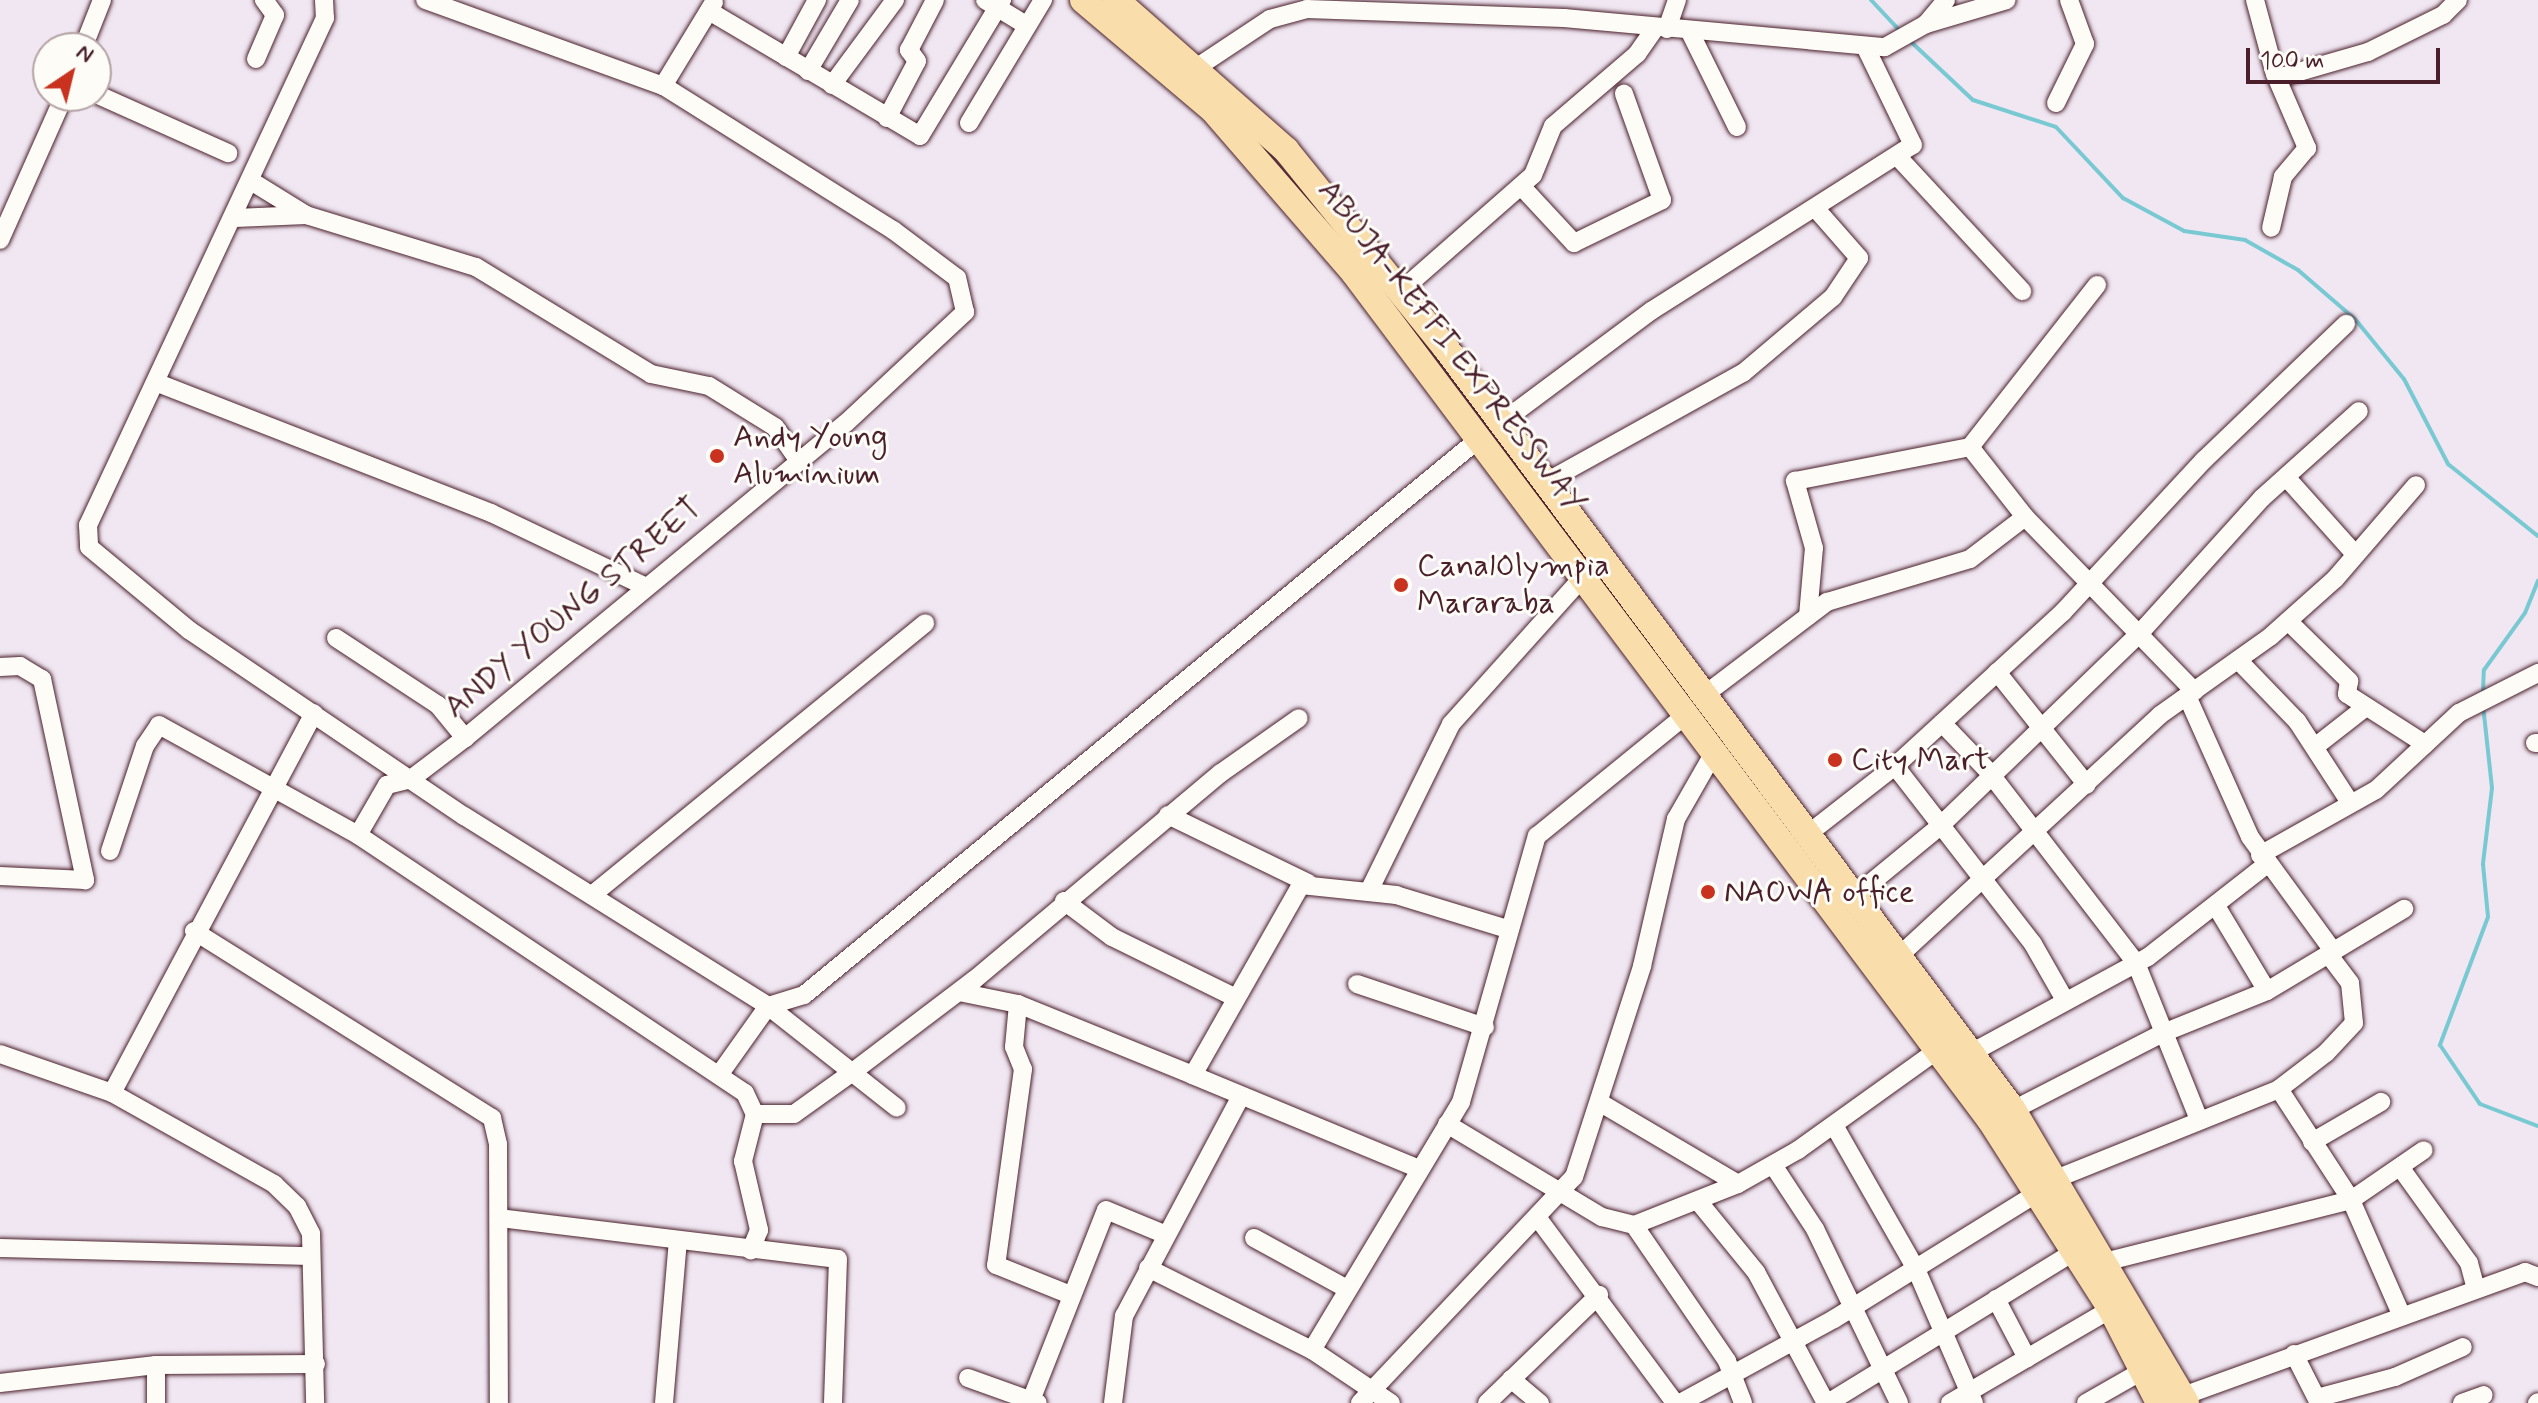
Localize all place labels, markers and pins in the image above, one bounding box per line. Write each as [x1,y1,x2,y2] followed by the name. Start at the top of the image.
[733,419,887,494] place label: Andy Young Aluminium
[708,447,726,465] marker: Andy Young Aluminium
[1417,548,1610,623] place label: CanalOlympia Mararaba
[1392,576,1410,594] marker: CanalOlympia Mararaba
[1851,741,1989,779] place label: City Mart
[1826,751,1844,769] marker: City Mart
[1724,873,1914,911] place label: NAOWA office
[1699,883,1717,901] marker: NAOWA office

